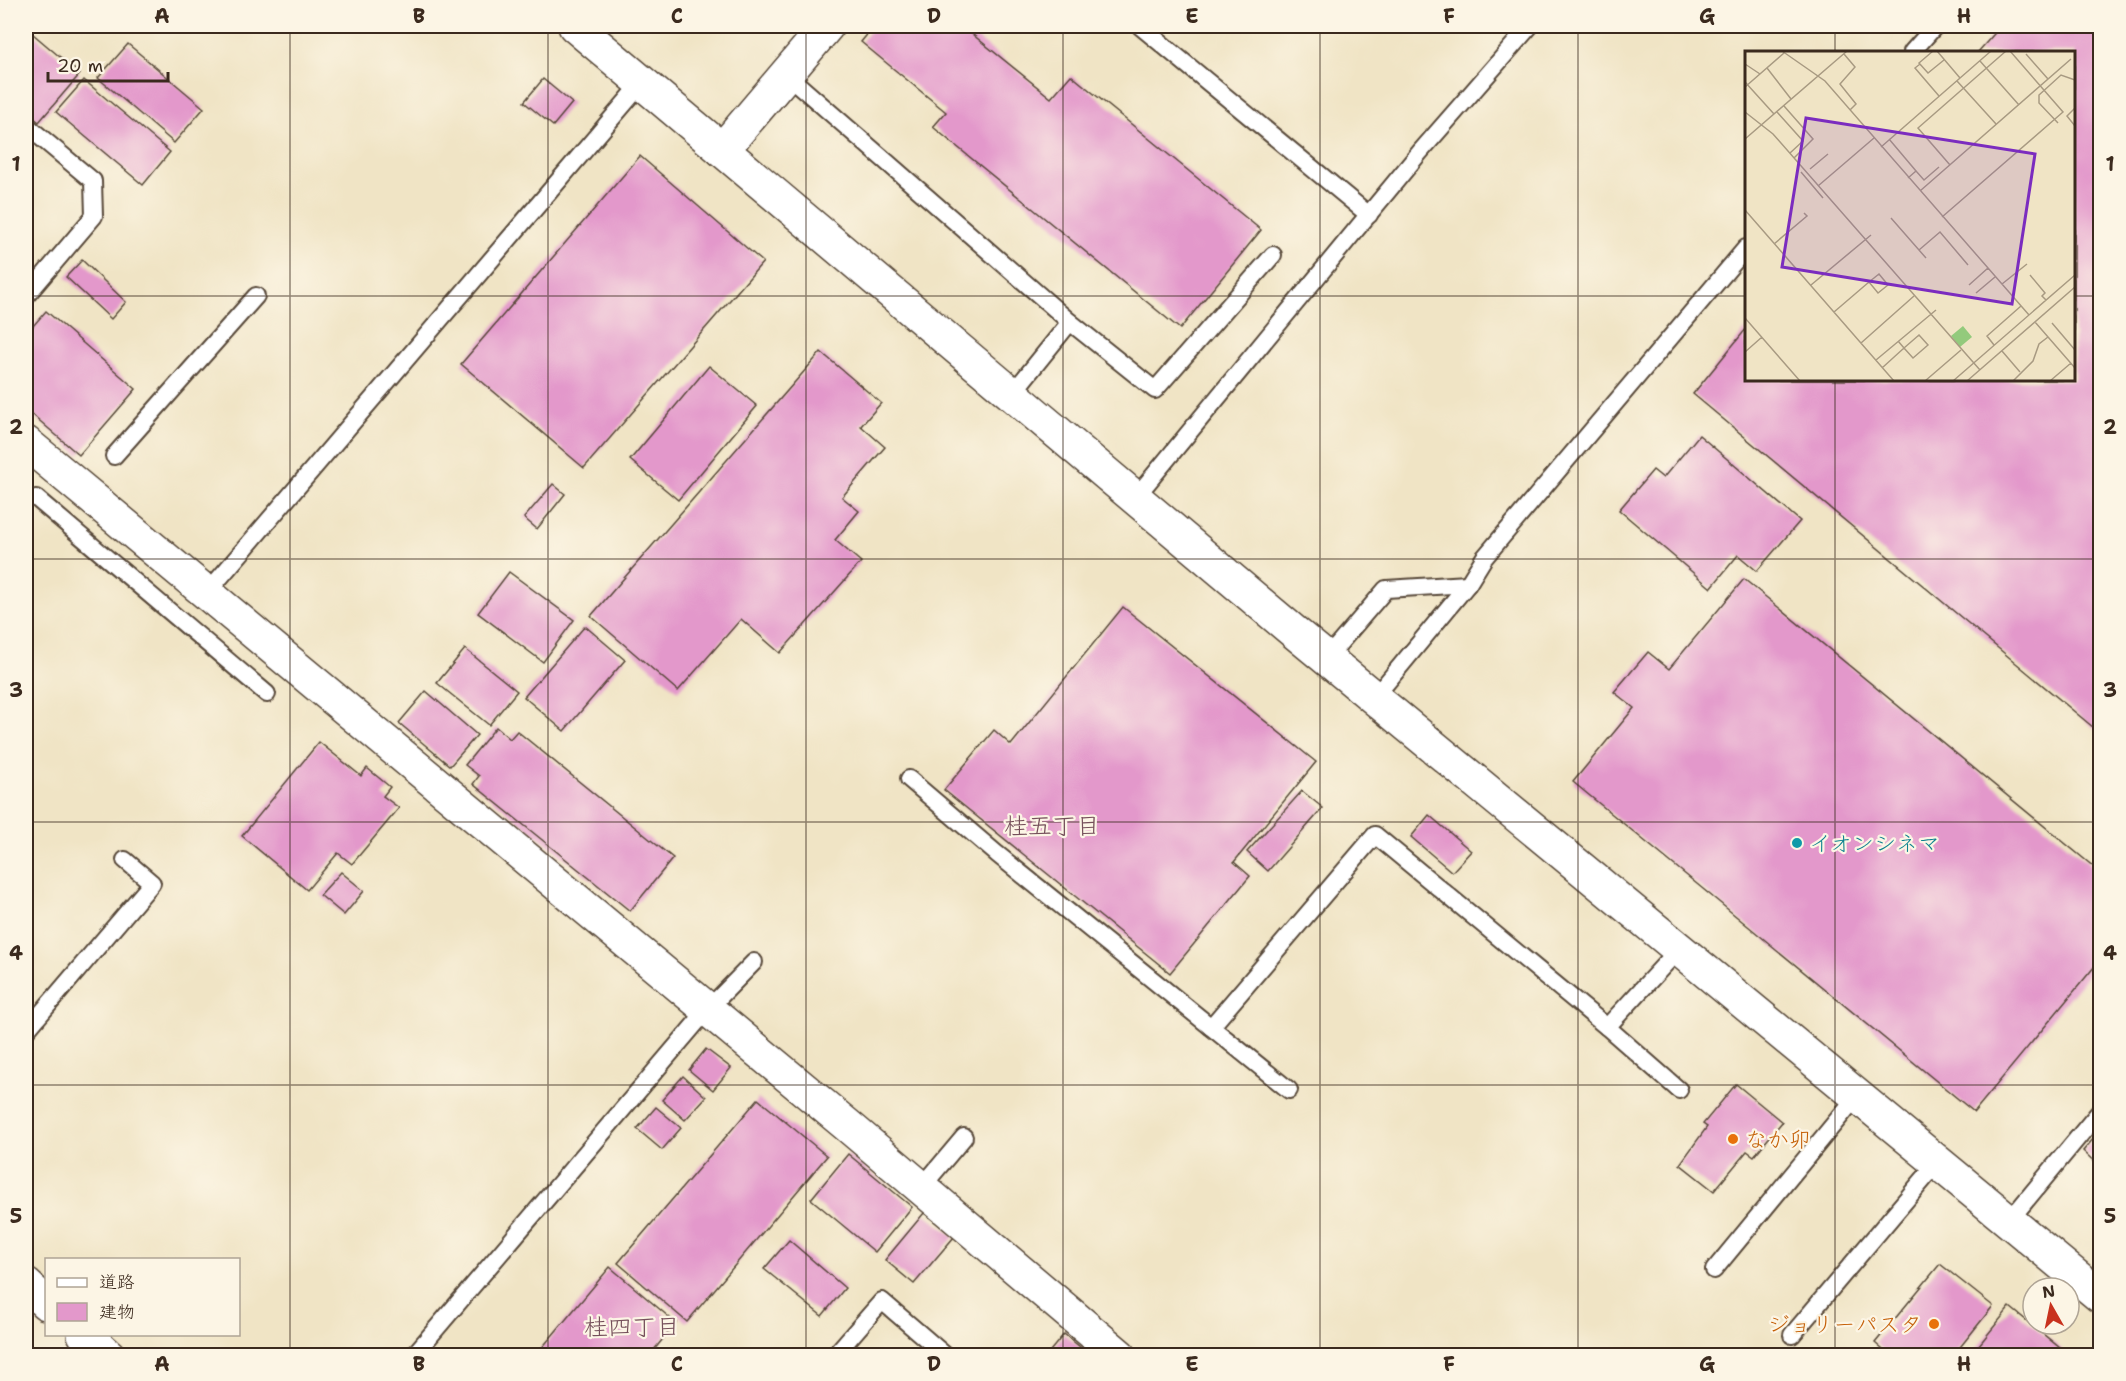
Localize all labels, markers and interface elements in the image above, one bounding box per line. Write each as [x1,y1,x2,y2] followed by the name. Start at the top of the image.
[154,3,170,29] text: A
[413,3,425,29] text: B
[671,3,683,29] text: C
[927,3,941,29] text: D
[1185,3,1199,29] text: E
[1443,3,1455,29] text: F
[1699,3,1715,29] text: G
[1957,3,1971,29] text: H
[48,45,168,83] scale bar
[1745,51,2075,381] inset map
[57,54,103,78] text: 20 m
[11,151,21,177] text: 1
[2105,151,2115,177] text: 1
[9,414,23,440] text: 2
[2103,414,2117,440] text: 2
[9,677,23,703] text: 3
[2103,677,2117,703] text: 3
[1004,810,1100,842] district label: 桂五丁目
[1809,829,1940,858] place label: イオンシネマ
[1790,836,1804,850] marker: イオンシネマ
[9,940,23,966] text: 4
[2103,940,2117,966] text: 4
[1745,1125,1811,1154] place label: なか卯
[1726,1132,1740,1146] marker: なか卯
[10,1203,22,1229] text: 5
[2104,1203,2116,1229] text: 5
[45,1258,240,1336] legend
[99,1270,135,1294] text: 道路
[2021,1276,2081,1336] north arrow
[2041,1280,2057,1303] text: N
[99,1300,135,1324] text: 建物
[1768,1310,1922,1339] place label: ジョリーパスタ
[584,1311,680,1343] district label: 桂四丁目
[1927,1317,1941,1331] marker: ジョリーパスタ
[154,1351,170,1377] text: A
[413,1351,425,1377] text: B
[671,1351,683,1377] text: C
[927,1351,941,1377] text: D
[1185,1351,1199,1377] text: E
[1443,1351,1455,1377] text: F
[1699,1351,1715,1377] text: G
[1957,1351,1971,1377] text: H

